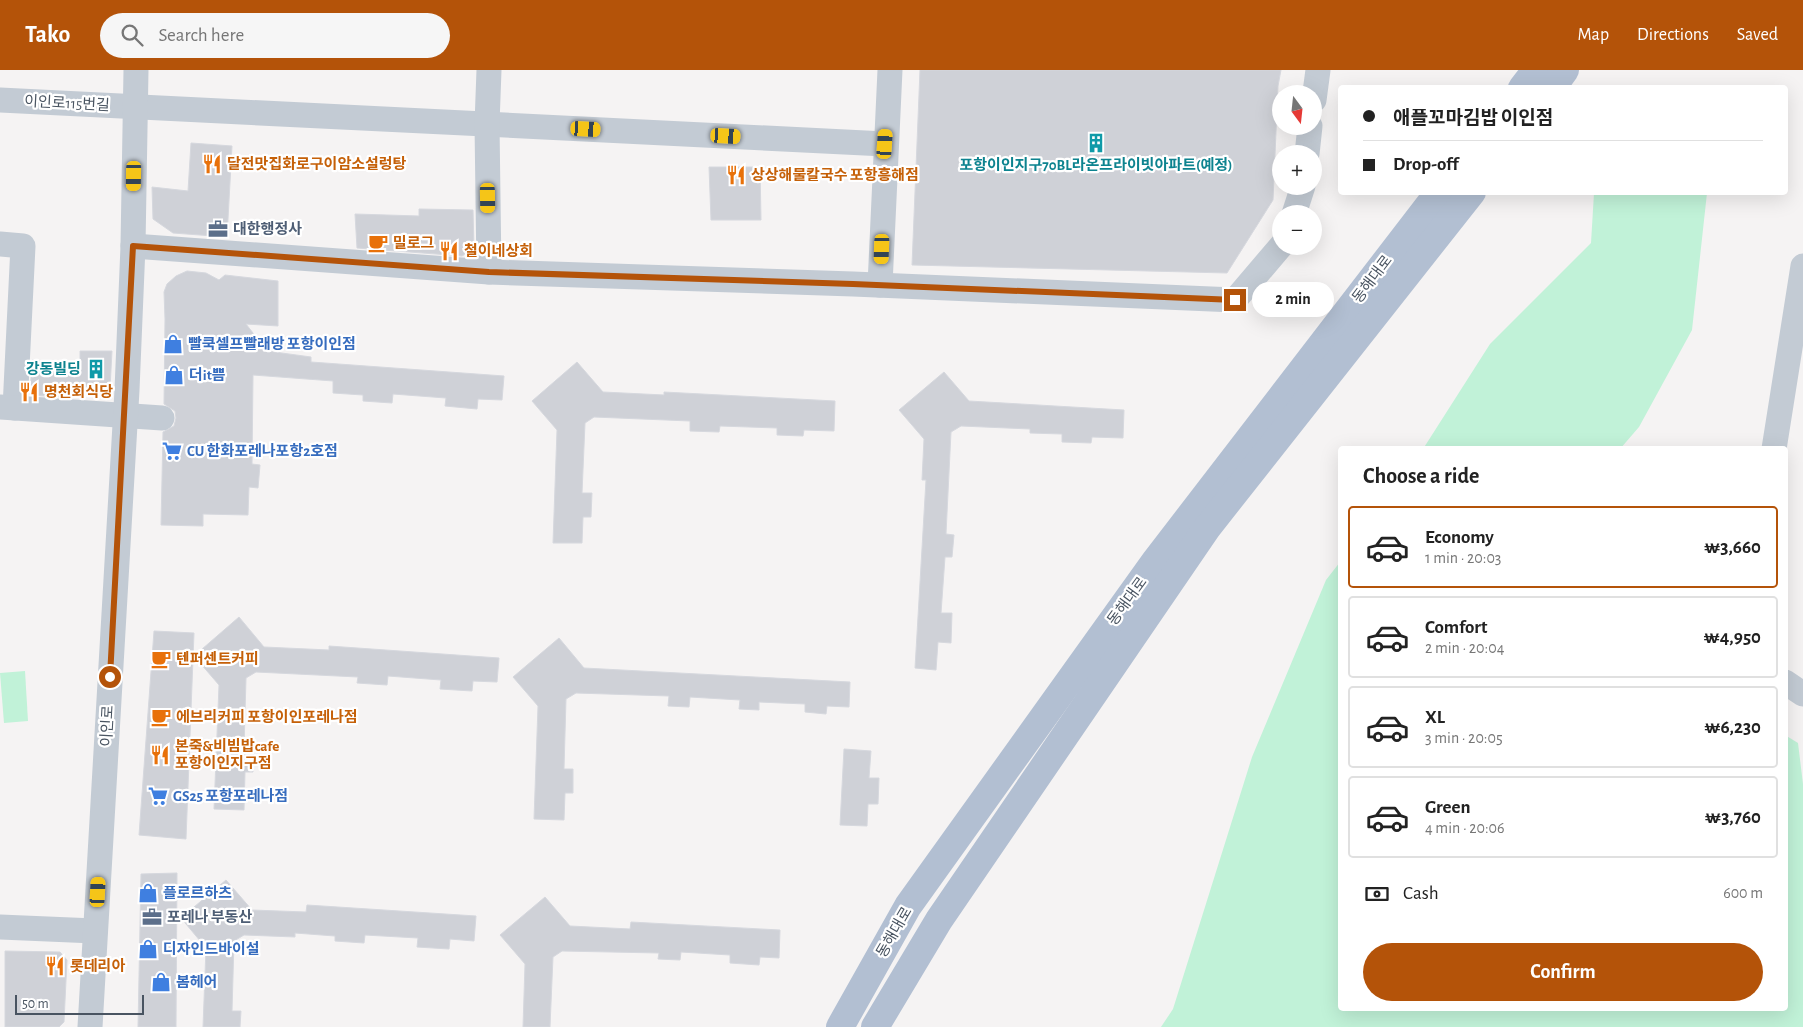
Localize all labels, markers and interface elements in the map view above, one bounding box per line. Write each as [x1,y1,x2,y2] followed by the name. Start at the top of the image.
[100,13,450,58] search box
[118,21,146,49] icon: search
[25,23,70,47] text: Tako
[158,26,244,45] text: Search here
[1578,26,1609,44] text: Map
[1637,26,1709,44] text: Directions
[1737,26,1778,44] text: Saved
[1272,85,1322,135] north arrow
[1272,85,1322,255] map controls
[24,93,110,113] street label: 이인로115번길
[1393,109,1553,128] text: 애플꼬마김밥 이인점
[570,121,601,137] car
[710,128,741,144] car
[876,129,893,159] car
[1085,132,1107,154] building icon: 포항이인지구70BL라온프라이빗아파트(예정)
[1272,145,1322,195] button: +
[201,153,223,175] restaurant icon: 달전맛집화로구이암소설렁탕
[1393,155,1458,174] text: Drop-off
[227,156,407,172] place label: 달전맛집화로구이암소설렁탕
[959,156,1233,173] place label: 포항이인지구70BL라온프라이빗아파트(예정)
[126,161,141,191] car
[725,164,747,186] restaurant icon: 상상해물칼국수 포항흥해점
[751,166,919,183] place label: 상상해물칼국수 포항흥해점
[480,183,495,213] car
[1272,205,1322,255] button: −
[207,218,229,240] office icon: 대한행정사
[233,221,302,237] place label: 대한행정사
[367,232,389,254] cafe icon: 밀로그
[873,234,890,264] car
[393,235,435,251] place label: 밀로그
[438,240,460,262] restaurant icon: 철이네상회
[464,243,533,259] place label: 철이네상회
[1349,252,1395,306] street label: 동해대로
[1252,282,1335,318] callout: 2 min
[1224,289,1246,311] route end
[1275,291,1311,307] text: 2 min
[162,333,184,355] shop icon: 빨쿡셀프빨래방 포항이인점
[188,335,356,352] place label: 빨쿡셀프빨래방 포항이인점
[85,358,107,380] building icon: 강동빌딩
[26,361,81,377] place label: 강동빌딩
[163,364,185,386] shop icon: 더it쁨
[189,367,226,383] place label: 더it쁨
[18,381,40,403] restaurant icon: 명천회식당
[44,383,113,400] place label: 명천회식당
[161,440,183,462] supermarket icon: CU 한화포레나포항2호점
[187,442,338,459] place label: CU 한화포레나포항2호점
[1363,465,1479,487] text: Choose a ride
[1365,525,1410,570] icon: car
[1425,528,1494,547] text: Economy
[1704,538,1761,557] text: ₩3,660
[1425,550,1501,566] text: 1 min · 20:03
[1104,574,1150,628] street label: 동해대로
[1365,615,1410,660] icon: car
[1425,618,1487,637] text: Comfort
[1704,628,1761,647] text: ₩4,950
[1425,640,1504,656] text: 2 min · 20:04
[150,648,172,670] cafe icon: 텐퍼센트커피
[176,651,259,667] place label: 텐퍼센트커피
[99,666,121,688] route start
[98,705,116,747] street label: 이인로
[1365,705,1410,750] icon: car
[150,706,172,728] cafe icon: 에브리커피 포항이인포레나점
[176,708,358,725] place label: 에브리커피 포항이인포레나점
[1425,708,1445,727] text: XL
[1704,718,1761,737] text: ₩6,230
[1425,730,1503,746] text: 3 min · 20:05
[175,738,279,771] place label: 본죽&비빔밥cafe 포항이인지구점
[149,744,171,766] restaurant icon: 본죽&비빔밥cafe 포항이인지구점
[147,785,169,807] supermarket icon: GS25 포항포레나점
[173,787,288,804] place label: GS25 포항포레나점
[1365,795,1410,840] icon: car
[1425,798,1471,817] text: Green
[1705,808,1761,827] text: ₩3,760
[1425,820,1505,836] text: 4 min · 20:06
[89,877,106,907] car
[1363,880,1391,908] icon: cash
[137,882,159,904] shop icon: 플로르하츠
[1403,884,1439,903] text: Cash
[163,885,232,901] place label: 플로르하츠
[1723,885,1763,901] text: 600 m
[873,904,915,960] street label: 동해대로
[141,906,163,928] office icon: 포레나 부동산
[167,909,252,925] place label: 포레나 부동산
[137,938,159,960] shop icon: 디자인드바이설
[163,941,260,957] place label: 디자인드바이설
[1363,943,1763,1001] button: Confirm
[44,955,66,977] restaurant icon: 롯데리아
[70,958,125,974] place label: 롯데리아
[150,971,172,993] shop icon: 봄헤어
[176,974,217,990] place label: 봄헤어
[15,992,144,1015] scale bar
[22,997,49,1011] text: 50 m

